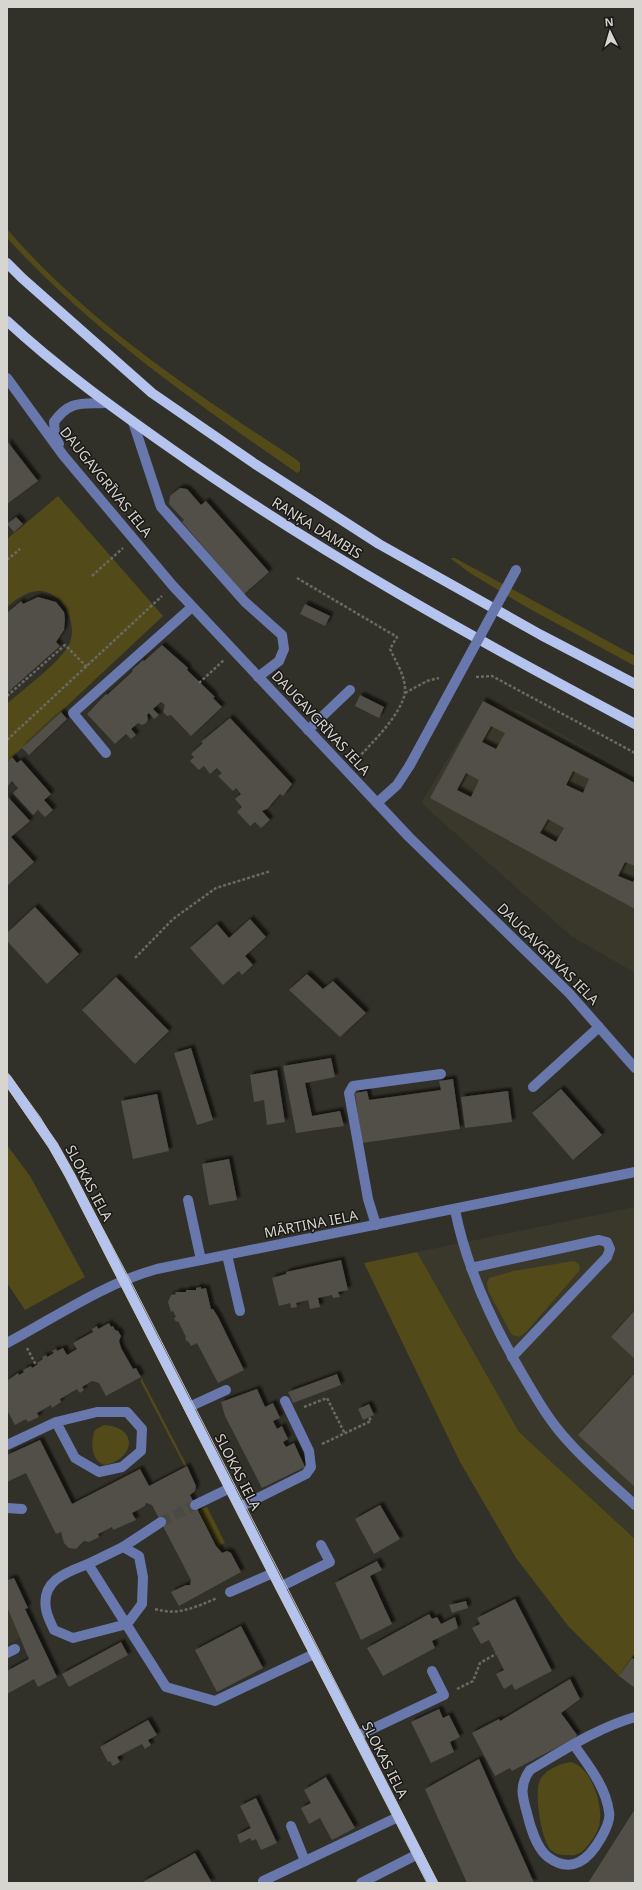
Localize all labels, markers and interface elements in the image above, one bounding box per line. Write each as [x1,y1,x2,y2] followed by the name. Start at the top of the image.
[590,12,630,52] north arrow
[604,14,614,29] text: N
[56,423,157,541] street label: DAUGAVGRĪVAS IELA
[269,492,366,563] street label: RAŅĶA DAMBIS
[268,666,375,779] street label: DAUGAVGRĪVAS IELA
[493,899,603,1009] street label: DAUGAVGRĪVAS IELA
[61,1141,117,1224] street label: SLOKAS IELA
[263,1205,359,1242] street label: MĀRTIŅA IELA
[211,1430,266,1513] street label: SLOKAS IELA
[358,1718,413,1801] street label: SLOKAS IELA

